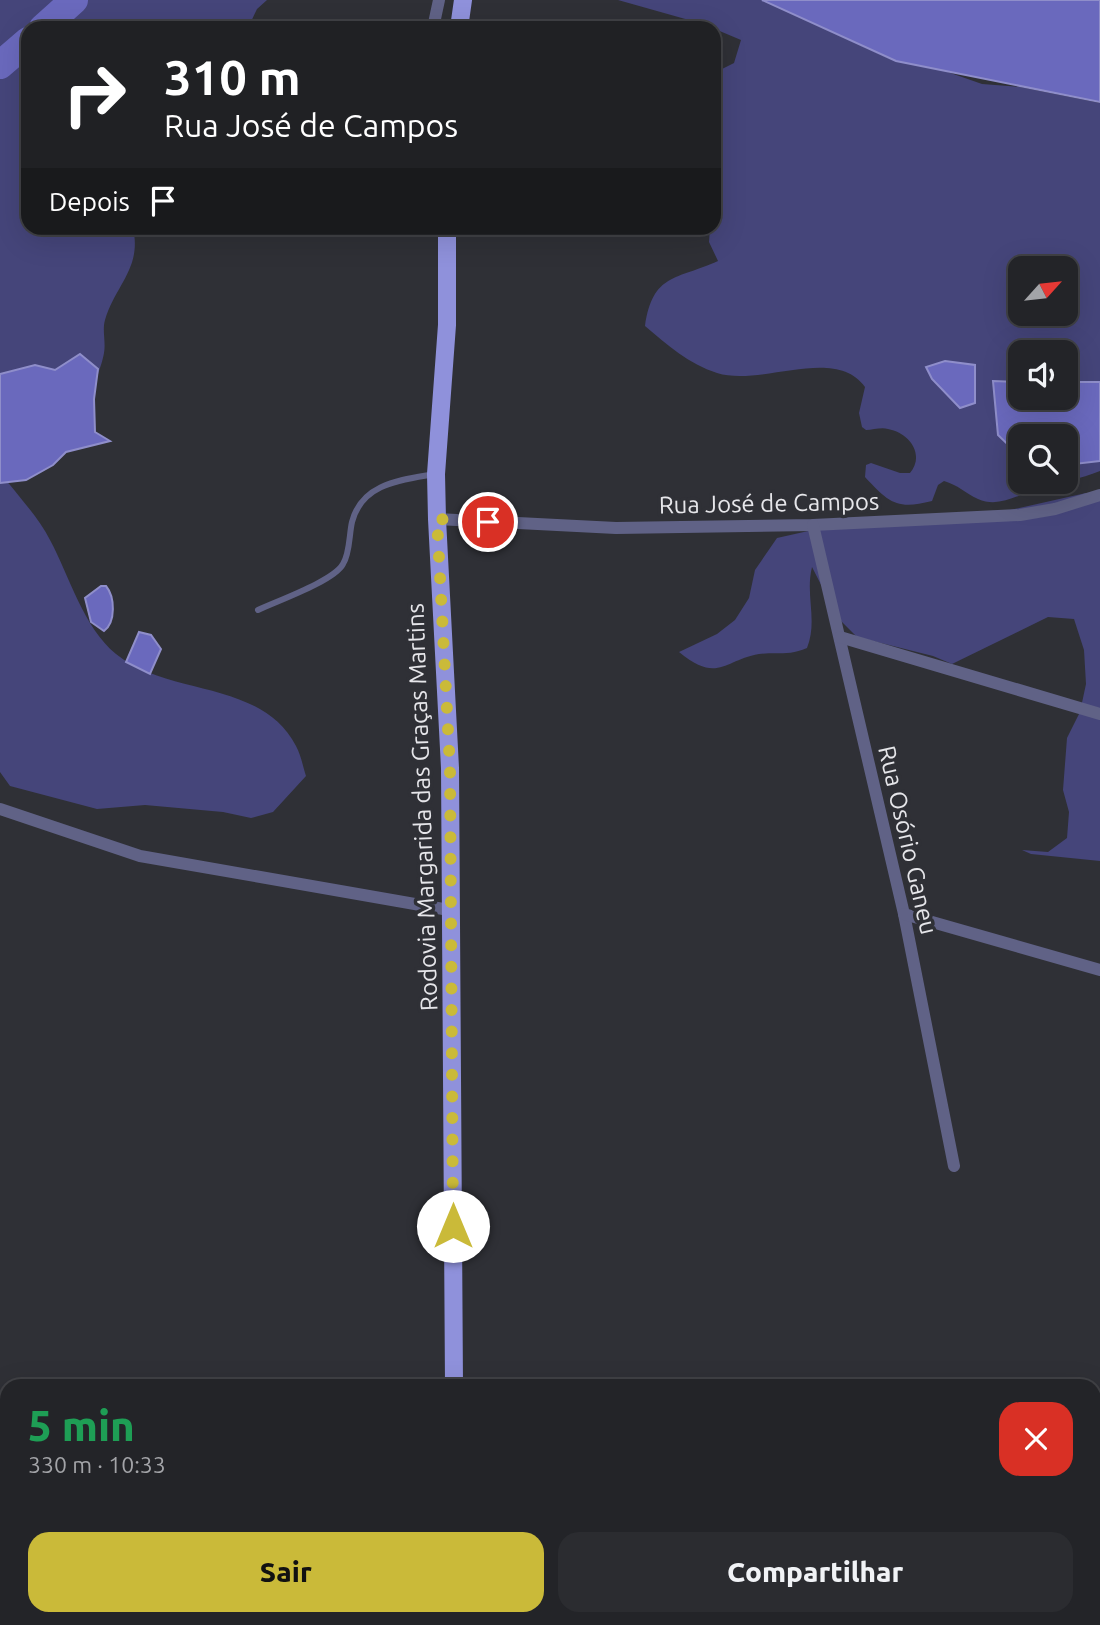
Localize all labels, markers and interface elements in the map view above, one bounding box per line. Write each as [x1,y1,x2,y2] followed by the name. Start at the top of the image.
[49,49,140,140] icon: right
[164,49,301,104] text: 310 m
[164,107,458,143] text: Rua José de Campos
[144,182,182,220] icon: arrive
[49,187,130,216] text: Depois
[1008,256,1078,326] north arrow
[1008,256,1078,494] map controls
[1008,340,1078,410] button: sound
[1008,424,1078,494] button: search
[658,488,880,518] street label: Rua José de Campos
[458,492,518,552] pin
[469,503,507,541] icon: arrive
[401,603,443,1011] street label: Rodovia Margarida das Graças Martins
[873,743,943,937] street label: Rua Osório Ganeu
[416,1189,490,1263] position arrow
[28,1402,135,1449] text: 5 min
[999,1402,1073,1476] button: close
[28,1452,166,1477] text: 330 m · 10:33
[28,1532,544,1612] button: Sair
[558,1532,1073,1612] button: Compartilhar

